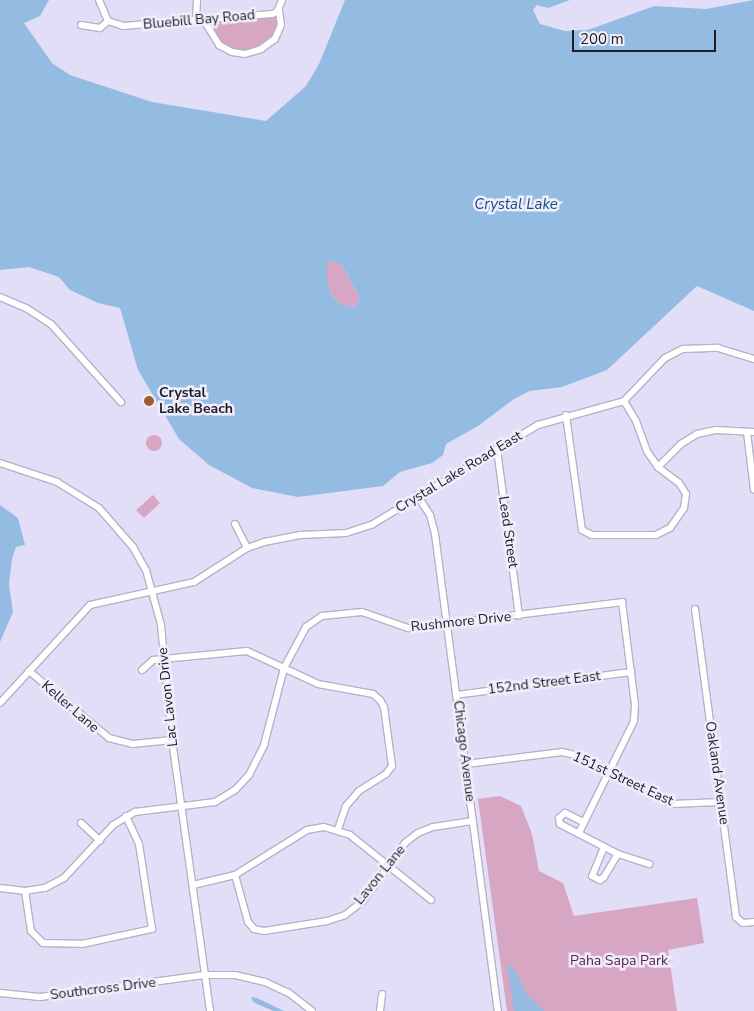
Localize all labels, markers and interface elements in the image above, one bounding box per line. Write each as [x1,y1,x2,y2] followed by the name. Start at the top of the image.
[142,7,256,33] street label: Bluebill Bay Road
[574,20,718,52] scale bar
[580,29,624,49] text: 200 m
[474,196,558,214] water label: Crystal Lake
[159,385,233,418] place label: Crystal Lake Beach
[143,395,155,407] marker: Crystal Lake Beach
[393,428,525,516] street label: Crystal Lake Road East
[495,495,521,569] street label: Lead Street
[410,608,512,636] street label: Rushmore Drive
[154,647,182,747] street label: Lac Lavon Drive
[487,668,601,698] street label: 152nd Street East
[38,677,102,737] street label: Keller Lane
[449,700,479,802] street label: Chicago Avenue
[701,720,733,826] street label: Oakland Avenue
[570,748,676,810] street label: 151st Street East
[351,842,409,908] street label: Lavon Lane
[570,953,668,969] park label: Paha Sapa Park
[49,974,157,1004] street label: Southcross Drive

